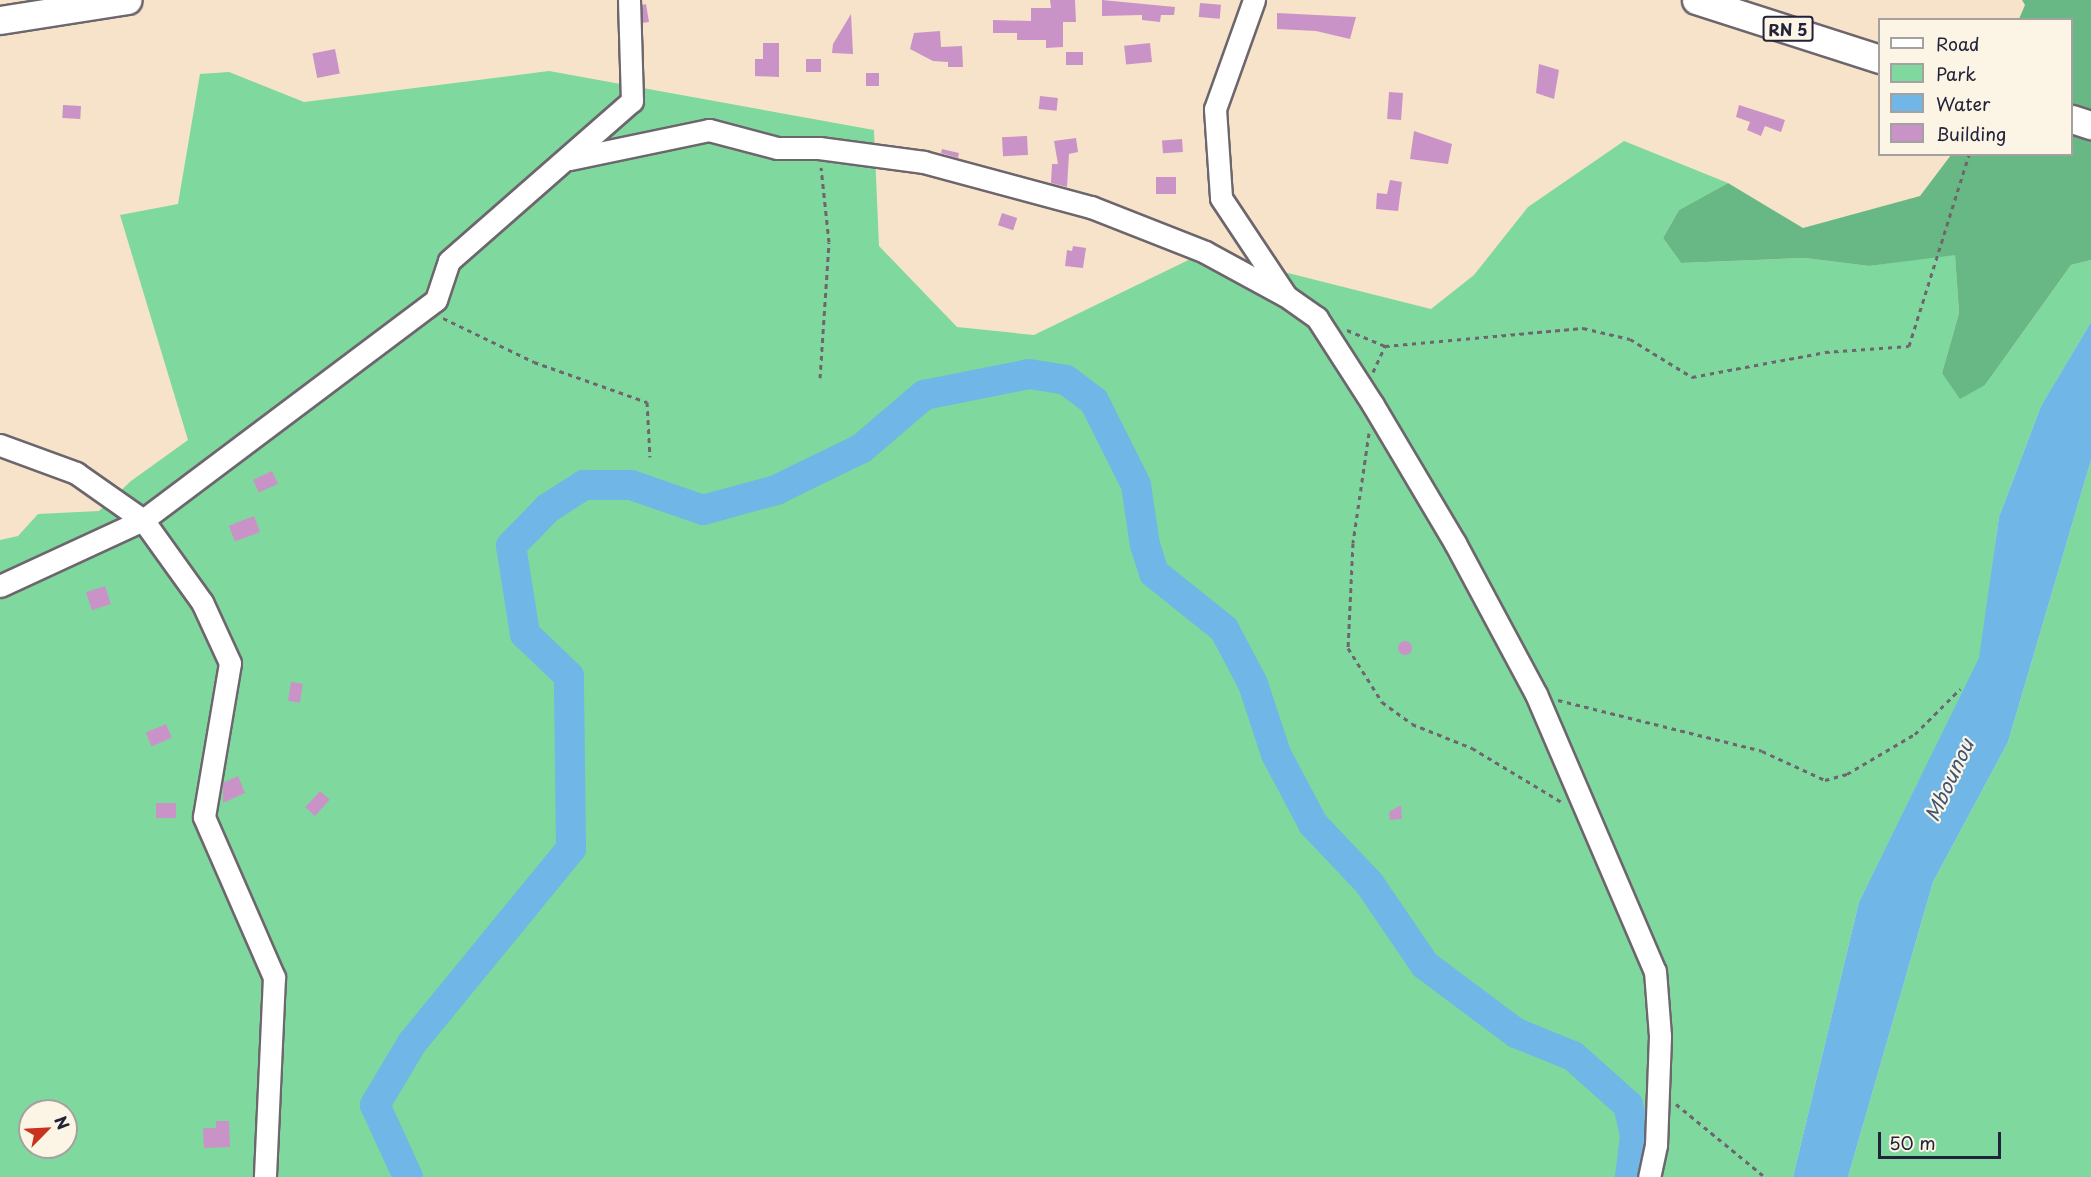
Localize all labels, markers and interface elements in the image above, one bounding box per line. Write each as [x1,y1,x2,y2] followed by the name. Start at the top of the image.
[1761,16,1815,42] road number: RN 5
[1878,18,2073,156] legend
[1936,30,1980,57] text: Road
[1936,60,1976,87] text: Park
[1936,90,1990,117] text: Water
[1936,120,2006,147] text: Building
[1920,735,1978,825] water label: Mbounou
[18,1099,78,1159] north arrow
[49,1112,76,1133] text: N
[1881,1120,2004,1158] scale bar
[1889,1129,1936,1156] text: 50 m

